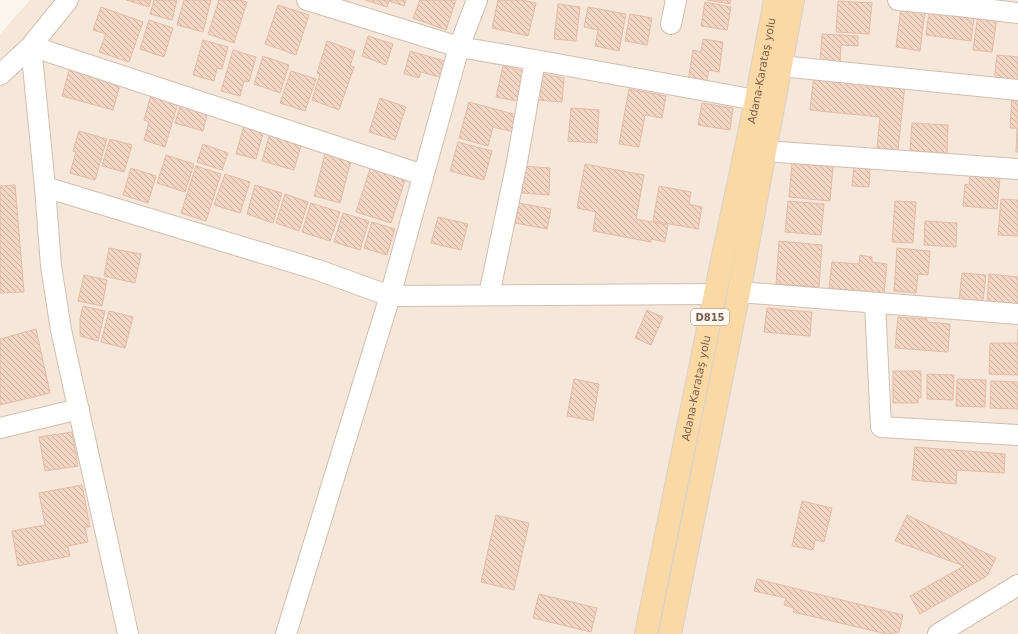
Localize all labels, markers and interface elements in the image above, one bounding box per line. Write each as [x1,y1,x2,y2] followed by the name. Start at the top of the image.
[745,17,778,125] street label: Adana-Karataş yolu
[691,309,729,325] road number: D815
[679,334,713,442] street label: Adana-Karataş yolu

